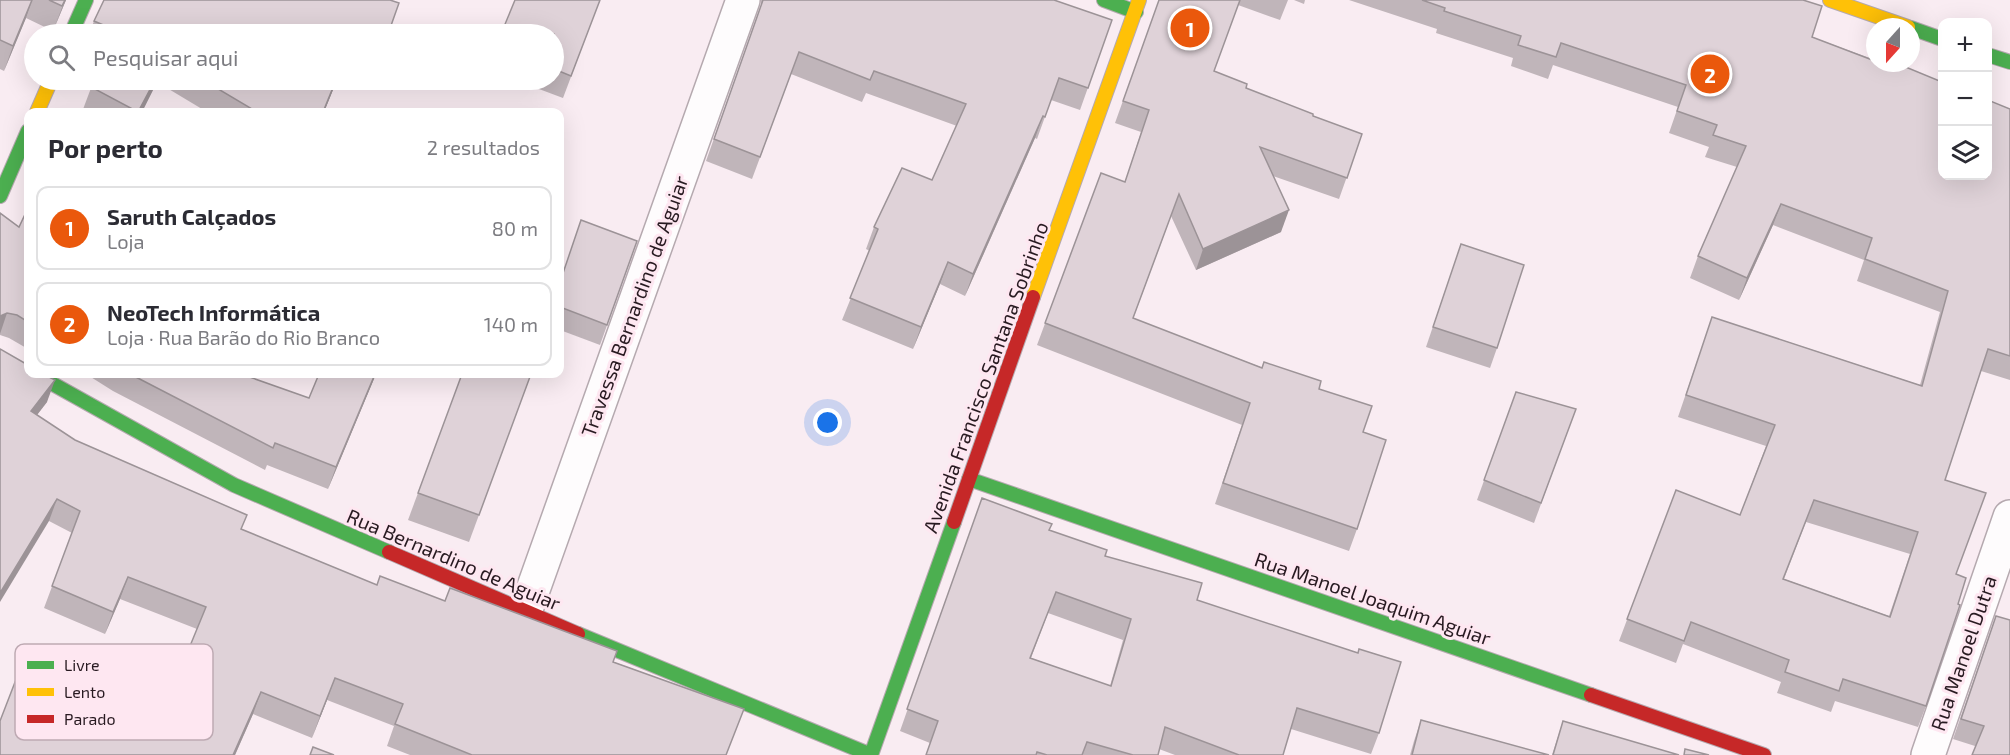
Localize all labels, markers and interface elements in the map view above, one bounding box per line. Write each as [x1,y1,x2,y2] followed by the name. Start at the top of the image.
[1170,6,1210,51] pin: 1
[1866,18,1920,72] north arrow
[1938,18,1992,180] map controls
[1938,18,1992,72] button: +
[24,24,564,90] search box
[45,41,78,74] icon: search
[93,44,239,70] text: Pesquisar aqui
[1690,52,1730,97] pin: 2
[1938,72,1992,126] button: −
[1938,126,1992,180] button: layers
[48,132,163,163] text: Por perto
[427,135,540,159] text: 2 resultados
[575,172,693,440] street label: Travessa Bernardino de Aguiar
[107,203,276,229] text: Saruth Calçados
[65,216,74,240] text: 1
[492,216,538,240] text: 80 m
[917,218,1053,536] street label: Avenida Francisco Santana Sobrinho
[107,229,145,253] text: Loja
[107,299,320,325] text: NeoTech Informática
[64,312,75,336] text: 2
[484,312,538,336] text: 140 m
[107,325,380,349] text: Loja · Rua Barão do Rio Branco
[813,408,842,437] your location
[344,503,564,615] street label: Rua Bernardino de Aguiar
[1252,546,1494,650] street label: Rua Manoel Joaquim Aguiar
[1925,572,2001,734] street label: Rua Manoel Dutra
[15,644,213,740] legend
[64,655,99,674] text: Livre
[64,682,105,701] text: Lento
[64,709,116,728] text: Parado

